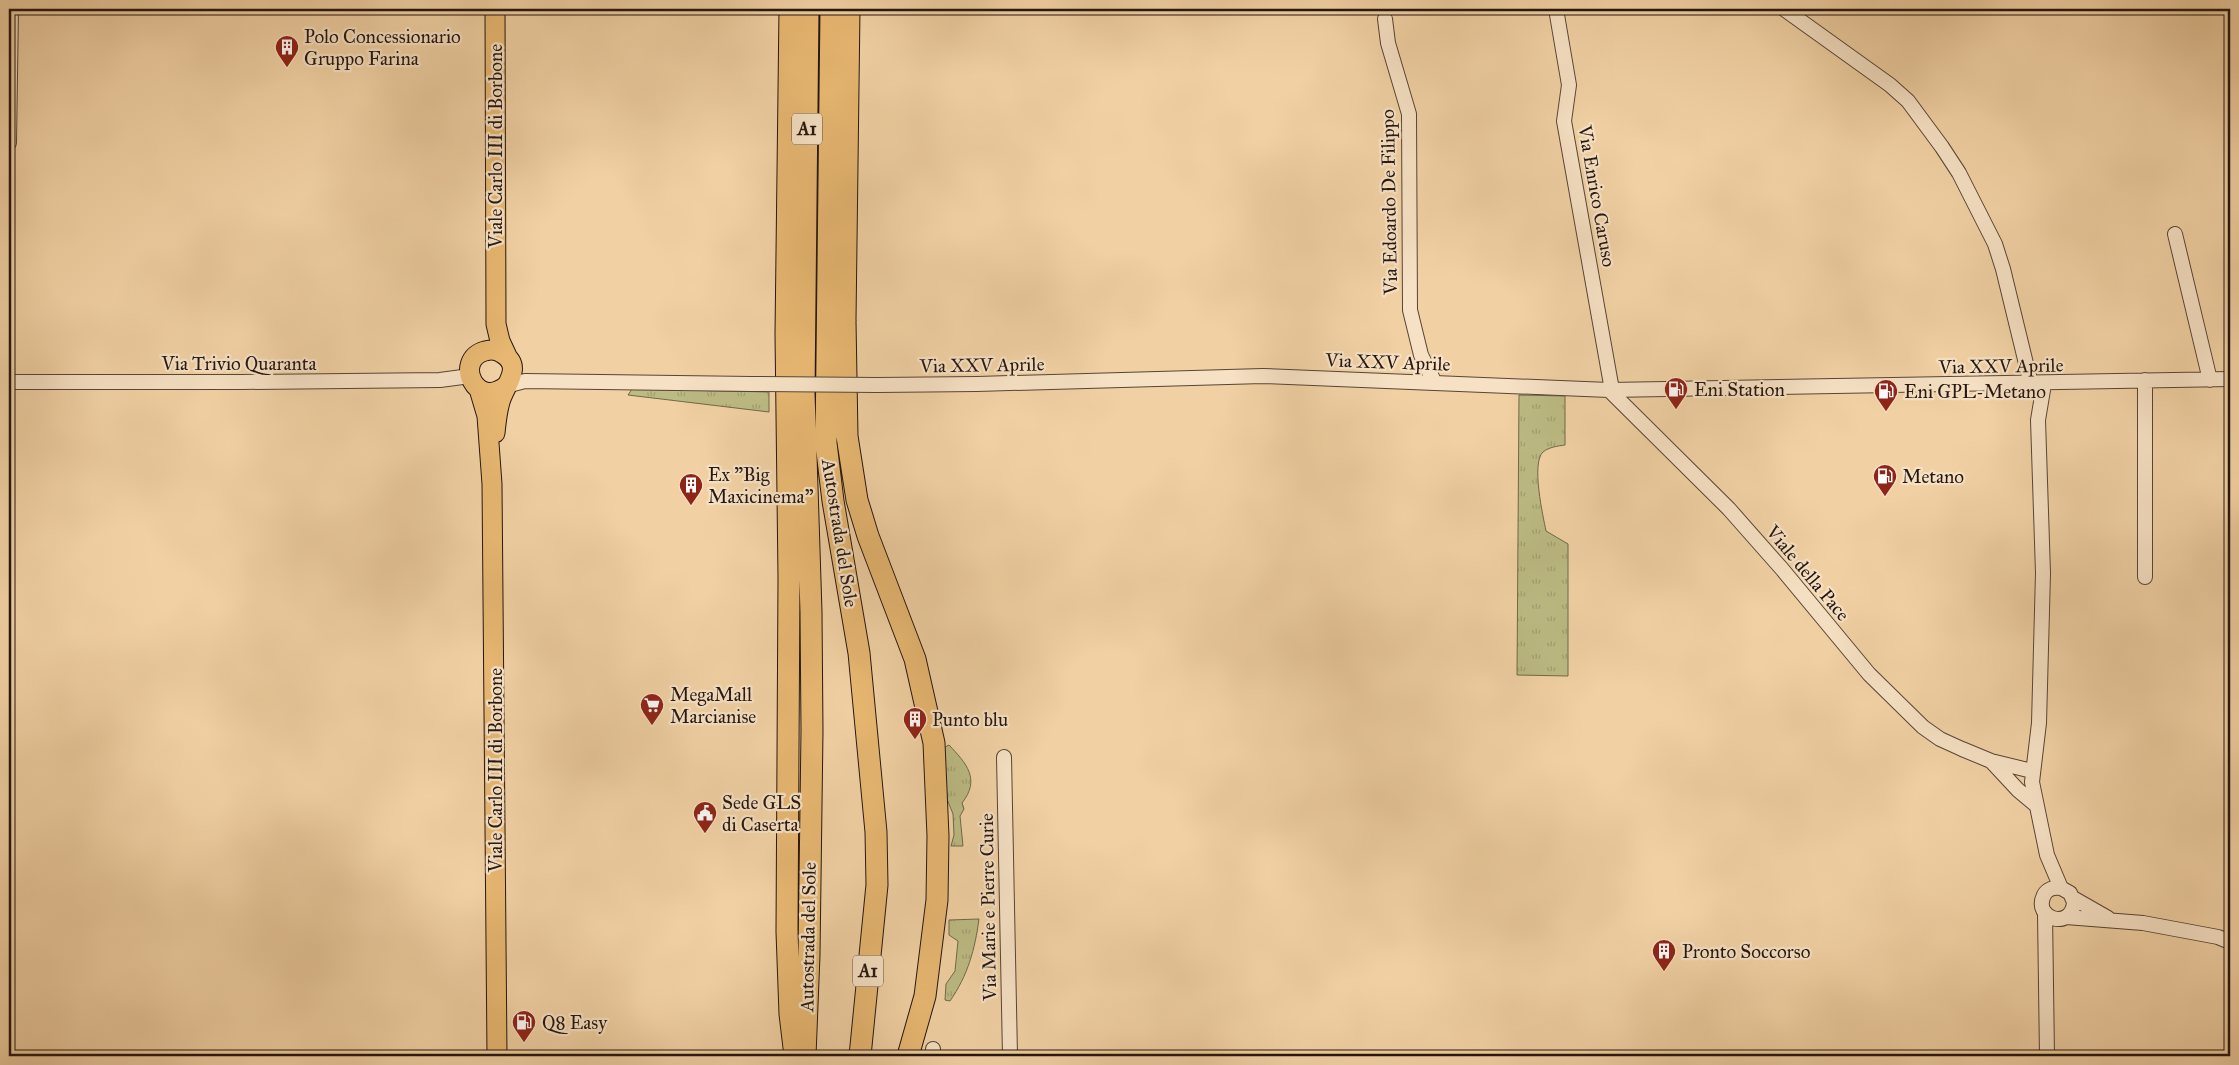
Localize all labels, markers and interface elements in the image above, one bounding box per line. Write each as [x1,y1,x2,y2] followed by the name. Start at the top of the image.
[304,25,461,70] place label: Polo Concessionario Gruppo Farina
[274,34,300,68] building icon: Polo Concessionario Gruppo Farina
[484,44,507,249] street label: Viale Carlo III di Borbone
[1376,109,1402,296] street label: Via Edoardo De Filippo
[792,114,822,144] road number: A1
[1573,122,1621,269] street label: Via Enrico Caruso
[1324,348,1451,376] street label: Via XXV Aprile
[160,352,317,375] street label: Via Trivio Quaranta
[918,352,1045,378] street label: Via XXV Aprile
[1937,353,2064,379] street label: Via XXV Aprile
[1663,376,1689,410] fuel station icon: Eni Station
[1694,378,1785,401] place label: Eni Station
[1873,378,1899,412] fuel station icon: Eni GPL-Metano
[1904,380,2046,403] place label: Eni GPL-Metano
[817,456,863,609] street label: Autostrada del Sole
[708,463,814,508] place label: Ex "Big Maxicinema"
[1872,463,1898,497] fuel station icon: Metano
[1902,465,1964,488] place label: Metano
[678,472,704,506] building icon: Ex "Big Maxicinema"
[1761,520,1855,626] street label: Viale della Pace
[484,668,507,873] street label: Viale Carlo III di Borbone
[670,683,756,728] place label: MegaMall Marcianise
[639,692,665,726] supermarket icon: MegaMall Marcianise
[902,706,928,740] building icon: Punto blu
[932,708,1008,731] place label: Punto blu
[722,791,801,836] place label: Sede GLS di Caserta
[692,800,718,834] public building icon: Sede GLS di Caserta
[975,813,1001,1002] street label: Via Marie e Pierre Curie
[795,862,821,1013] street label: Autostrada del Sole
[1651,938,1677,972] building icon: Pronto Soccorso
[1682,940,1811,963] place label: Pronto Soccorso
[853,956,883,986] road number: A1
[511,1009,537,1043] fuel station icon: Q8 Easy
[542,1011,608,1034] place label: Q8 Easy

